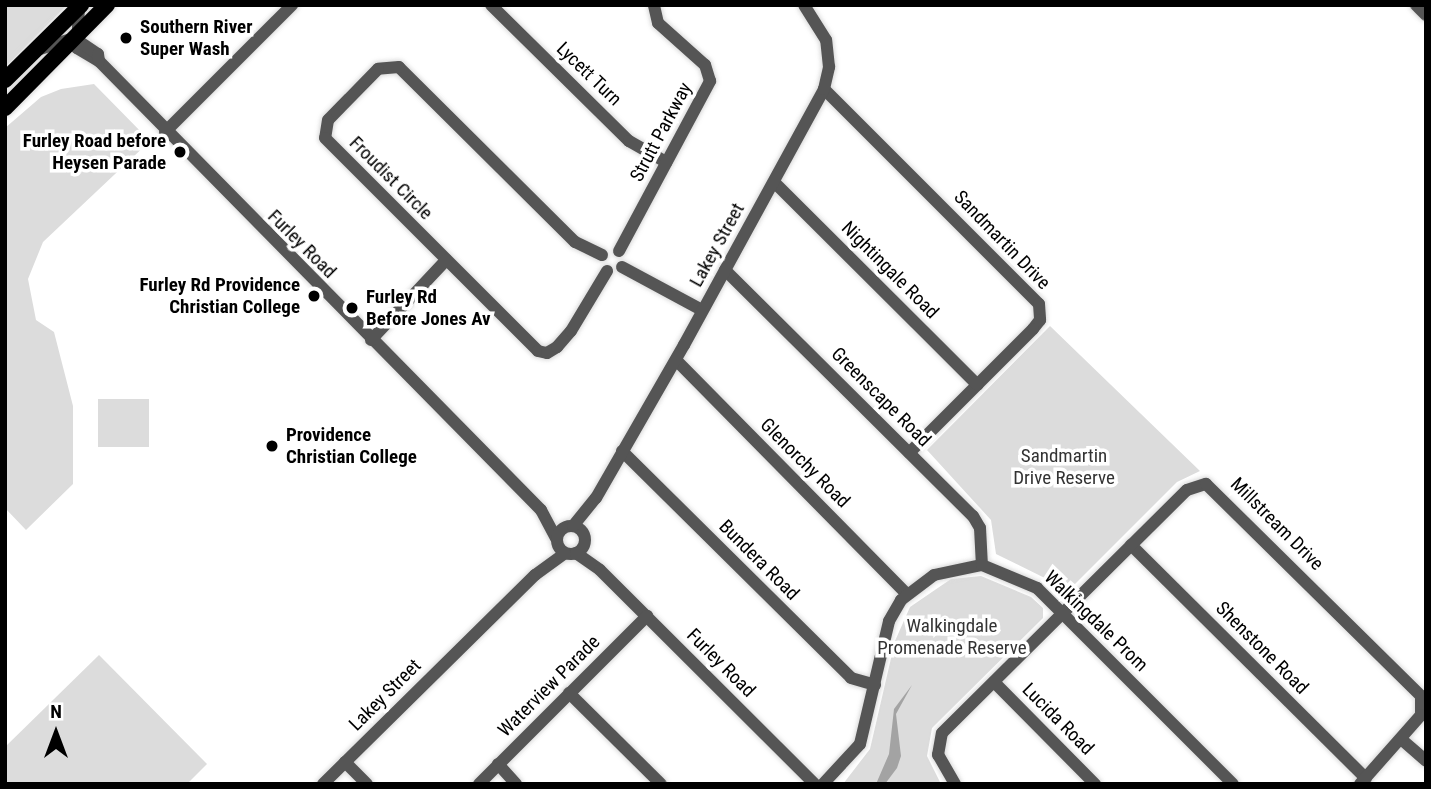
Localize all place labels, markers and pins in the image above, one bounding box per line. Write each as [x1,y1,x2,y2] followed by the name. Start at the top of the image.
[140,16,252,60] place label: Southern River Super Wash
[118,30,134,46] marker: Southern River Super Wash
[23,130,166,174] place label: Furley Road before Heysen Parade
[172,144,188,160] marker: Furley Road before Heysen Parade
[140,274,300,318] place label: Furley Rd Providence Christian College
[366,286,491,330] place label: Furley Rd Before Jones Av
[306,288,322,304] marker: Furley Rd Providence Christian College
[344,300,360,316] marker: Furley Rd Before Jones Av
[286,424,417,468] place label: Providence Christian College
[264,438,280,454] marker: Providence Christian College

